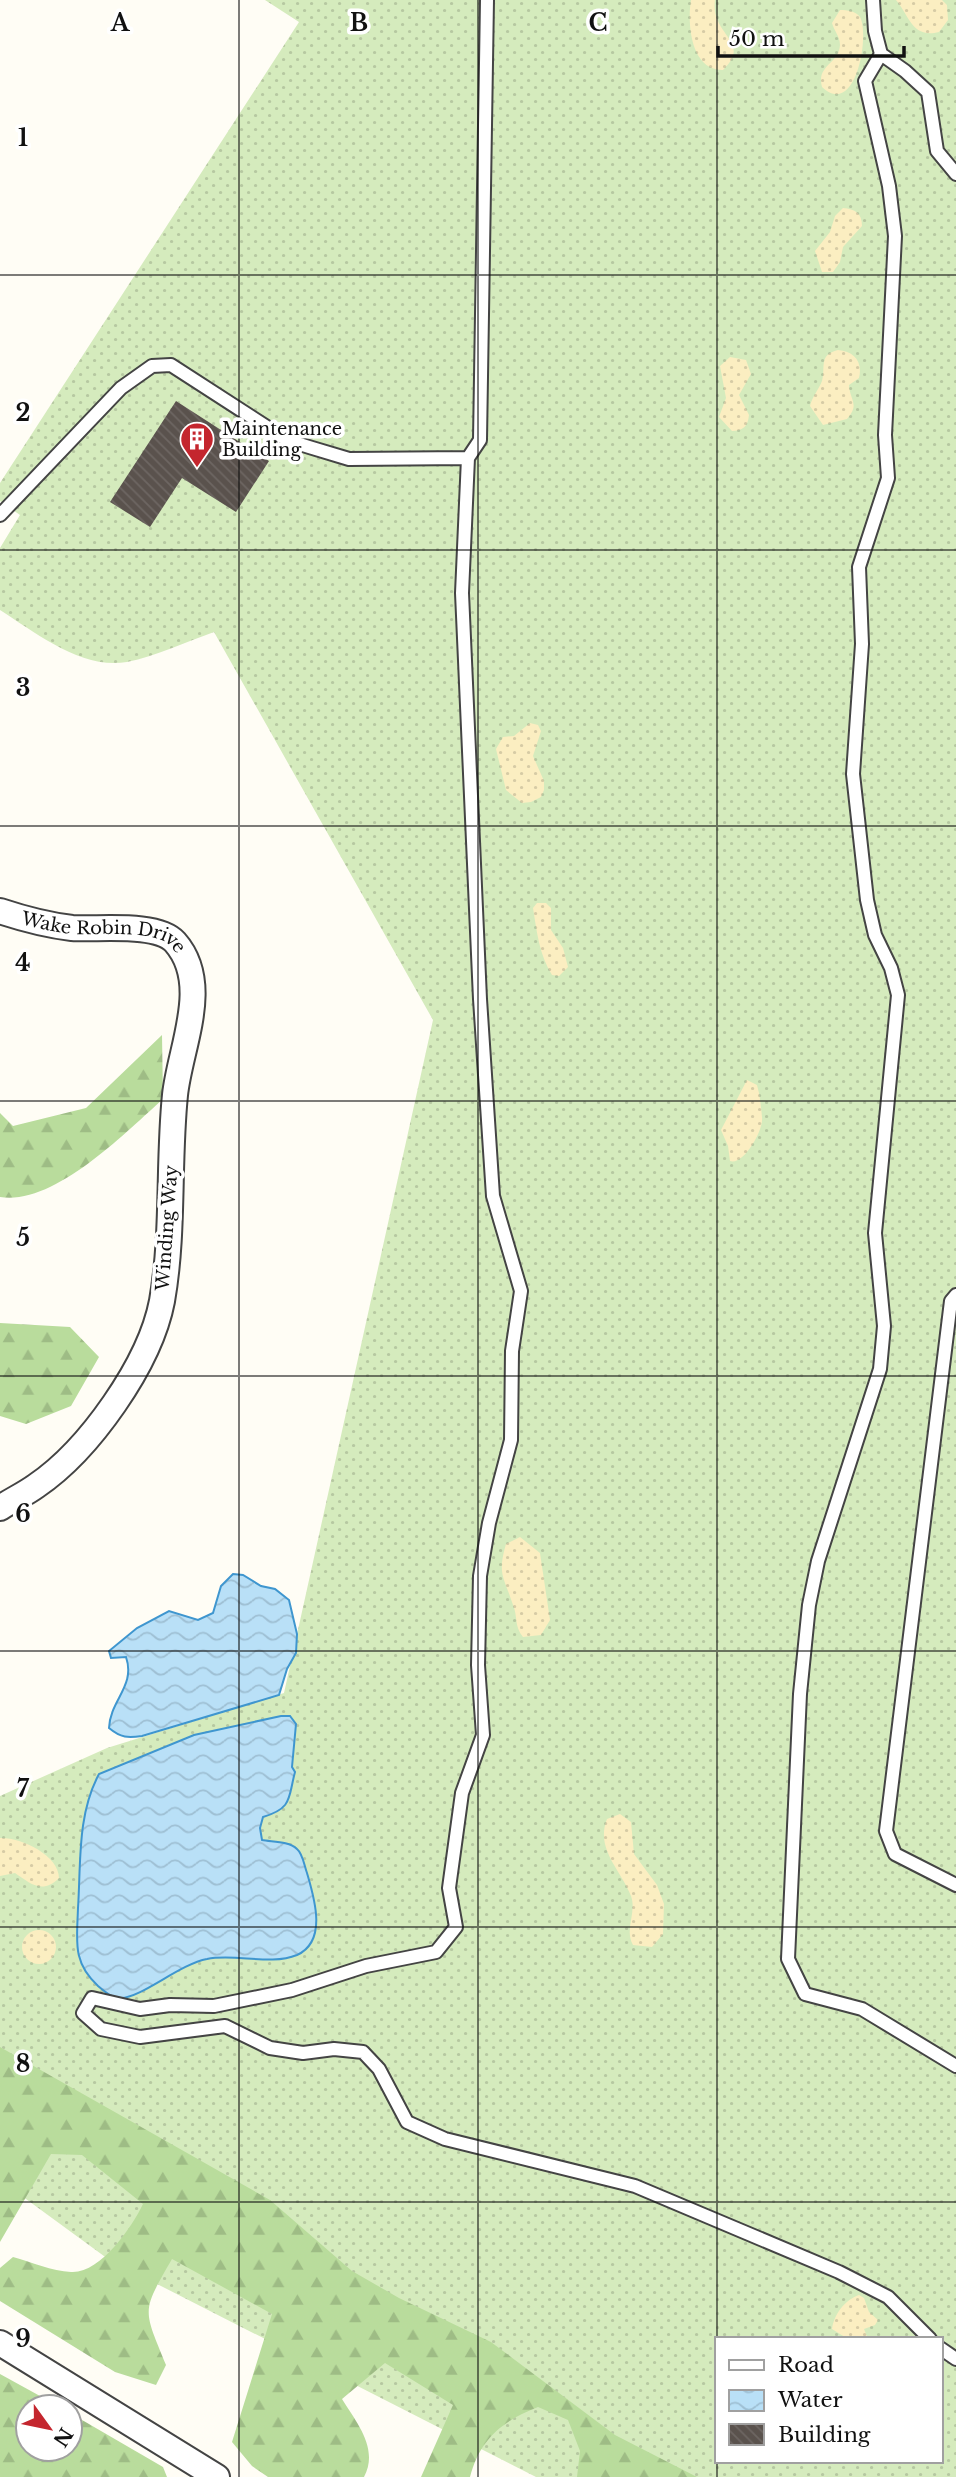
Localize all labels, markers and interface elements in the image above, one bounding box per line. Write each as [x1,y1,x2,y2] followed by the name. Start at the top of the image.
[110,9,131,37] text: A
[350,9,368,37] text: B
[589,9,607,37] text: C
[718,14,904,58] scale bar
[729,26,785,52] text: 50 m
[18,124,28,152] text: 1
[16,399,30,427] text: 2
[222,418,342,461] place label: Maintenance Building
[178,420,216,469] building icon: Maintenance Building
[16,674,30,702] text: 3
[18,907,191,957] street label: Wake Robin Drive
[15,949,31,977] text: 4
[152,1164,182,1293] street label: Winding Way
[16,1224,30,1252] text: 5
[15,1500,31,1528] text: 6
[17,1775,30,1803] text: 7
[16,2050,30,2078] text: 8
[15,2325,31,2353] text: 9
[715,2337,942,2463] legend
[778,2352,834,2378] text: Road
[777,2387,842,2413] text: Water
[14,2393,84,2463] north arrow
[778,2422,871,2448] text: Building
[48,2423,77,2451] text: N

